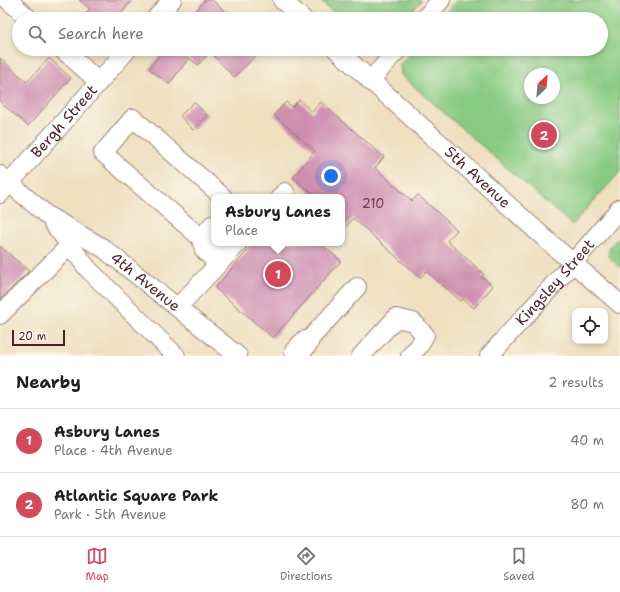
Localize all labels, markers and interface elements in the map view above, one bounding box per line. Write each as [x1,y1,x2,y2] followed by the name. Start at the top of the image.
[12,12,608,56] search box
[26,23,48,45] icon: search
[58,24,144,44] text: Search here
[524,68,560,104] north arrow
[27,80,102,162] street label: Bergh Street
[531,120,557,150] pin: 2
[440,142,515,213] street label: 5th Avenue
[321,166,341,186] your location
[211,194,345,246] popup
[362,195,384,212] house number: 210
[225,202,331,222] text: Asbury Lanes
[225,222,258,239] text: Place
[511,235,599,330] street label: Kingsley Street
[106,248,184,316] street label: 4th Avenue
[265,259,291,289] pin: 1
[572,308,608,344] map controls
[572,308,608,344] button: locate
[12,328,65,347] scale bar
[18,329,46,344] text: 20 m
[16,371,81,393] text: Nearby
[548,374,604,391] text: 2 results
[54,422,160,442] text: Asbury Lanes
[26,432,32,449] text: 1
[570,432,604,449] text: 40 m
[54,442,173,459] text: Place · 4th Avenue
[54,486,218,506] text: Atlantic Square Park
[24,496,34,513] text: 2
[570,496,604,513] text: 80 m
[54,506,166,523] text: Park · 5th Avenue
[85,545,109,584] tab: Map
[280,545,332,584] tab: Directions
[503,545,535,584] tab: Saved

